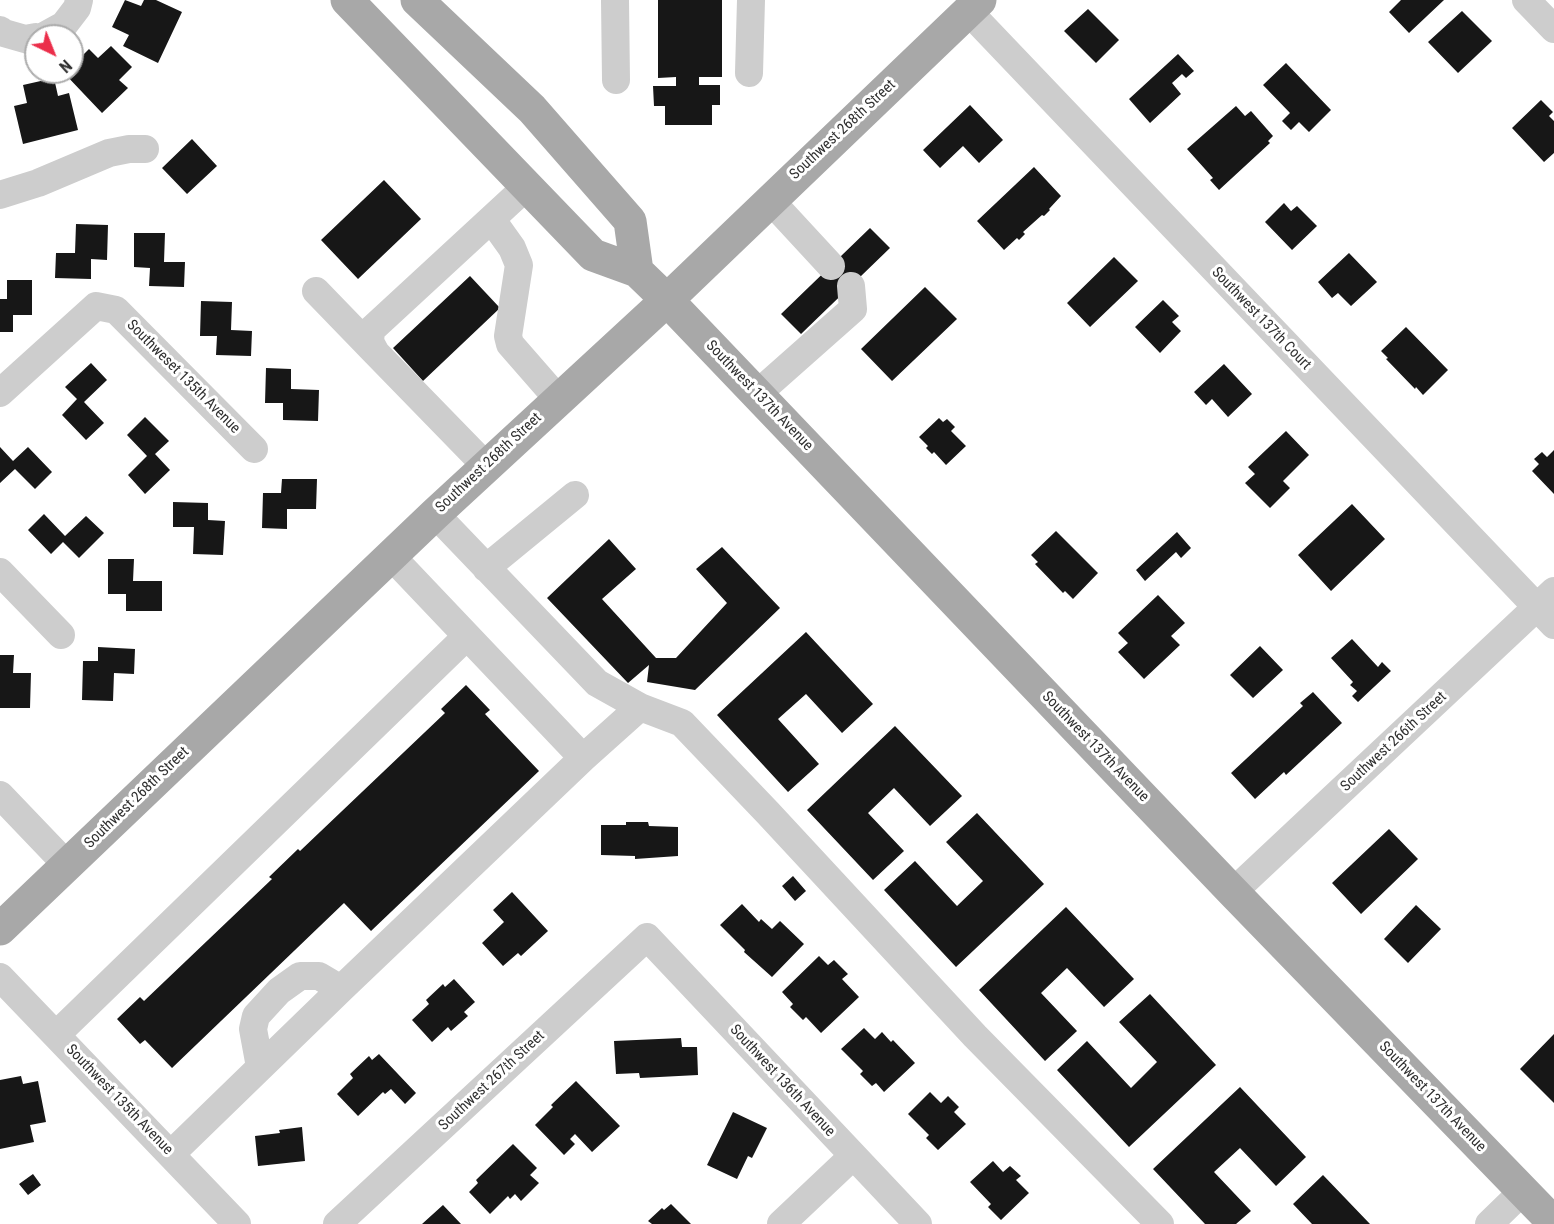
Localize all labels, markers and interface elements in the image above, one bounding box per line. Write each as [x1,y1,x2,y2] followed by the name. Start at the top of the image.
[24,24,84,84] north arrow
[55,56,75,76] text: N
[786,76,900,184] street label: Southwest 268th Street
[1207,264,1315,374] street label: Southwest 137th Court
[122,316,244,438] street label: Southweset 135th Avenue
[702,337,816,455] street label: Southwest 137th Avenue
[432,409,546,517] street label: Southwest 268th Street
[1038,688,1152,806] street label: Southwest 137th Avenue
[1337,688,1451,796] street label: Southwest 266th Street
[81,744,193,852] street label: Southwest 268th Street
[726,1021,838,1141] street label: Southwest 136th Avenue
[435,1027,549,1135] street label: Southwest 267th Street
[1375,1038,1489,1156] street label: Southwest 137th Avenue
[62,1041,176,1159] street label: Southwest 135th Avenue

